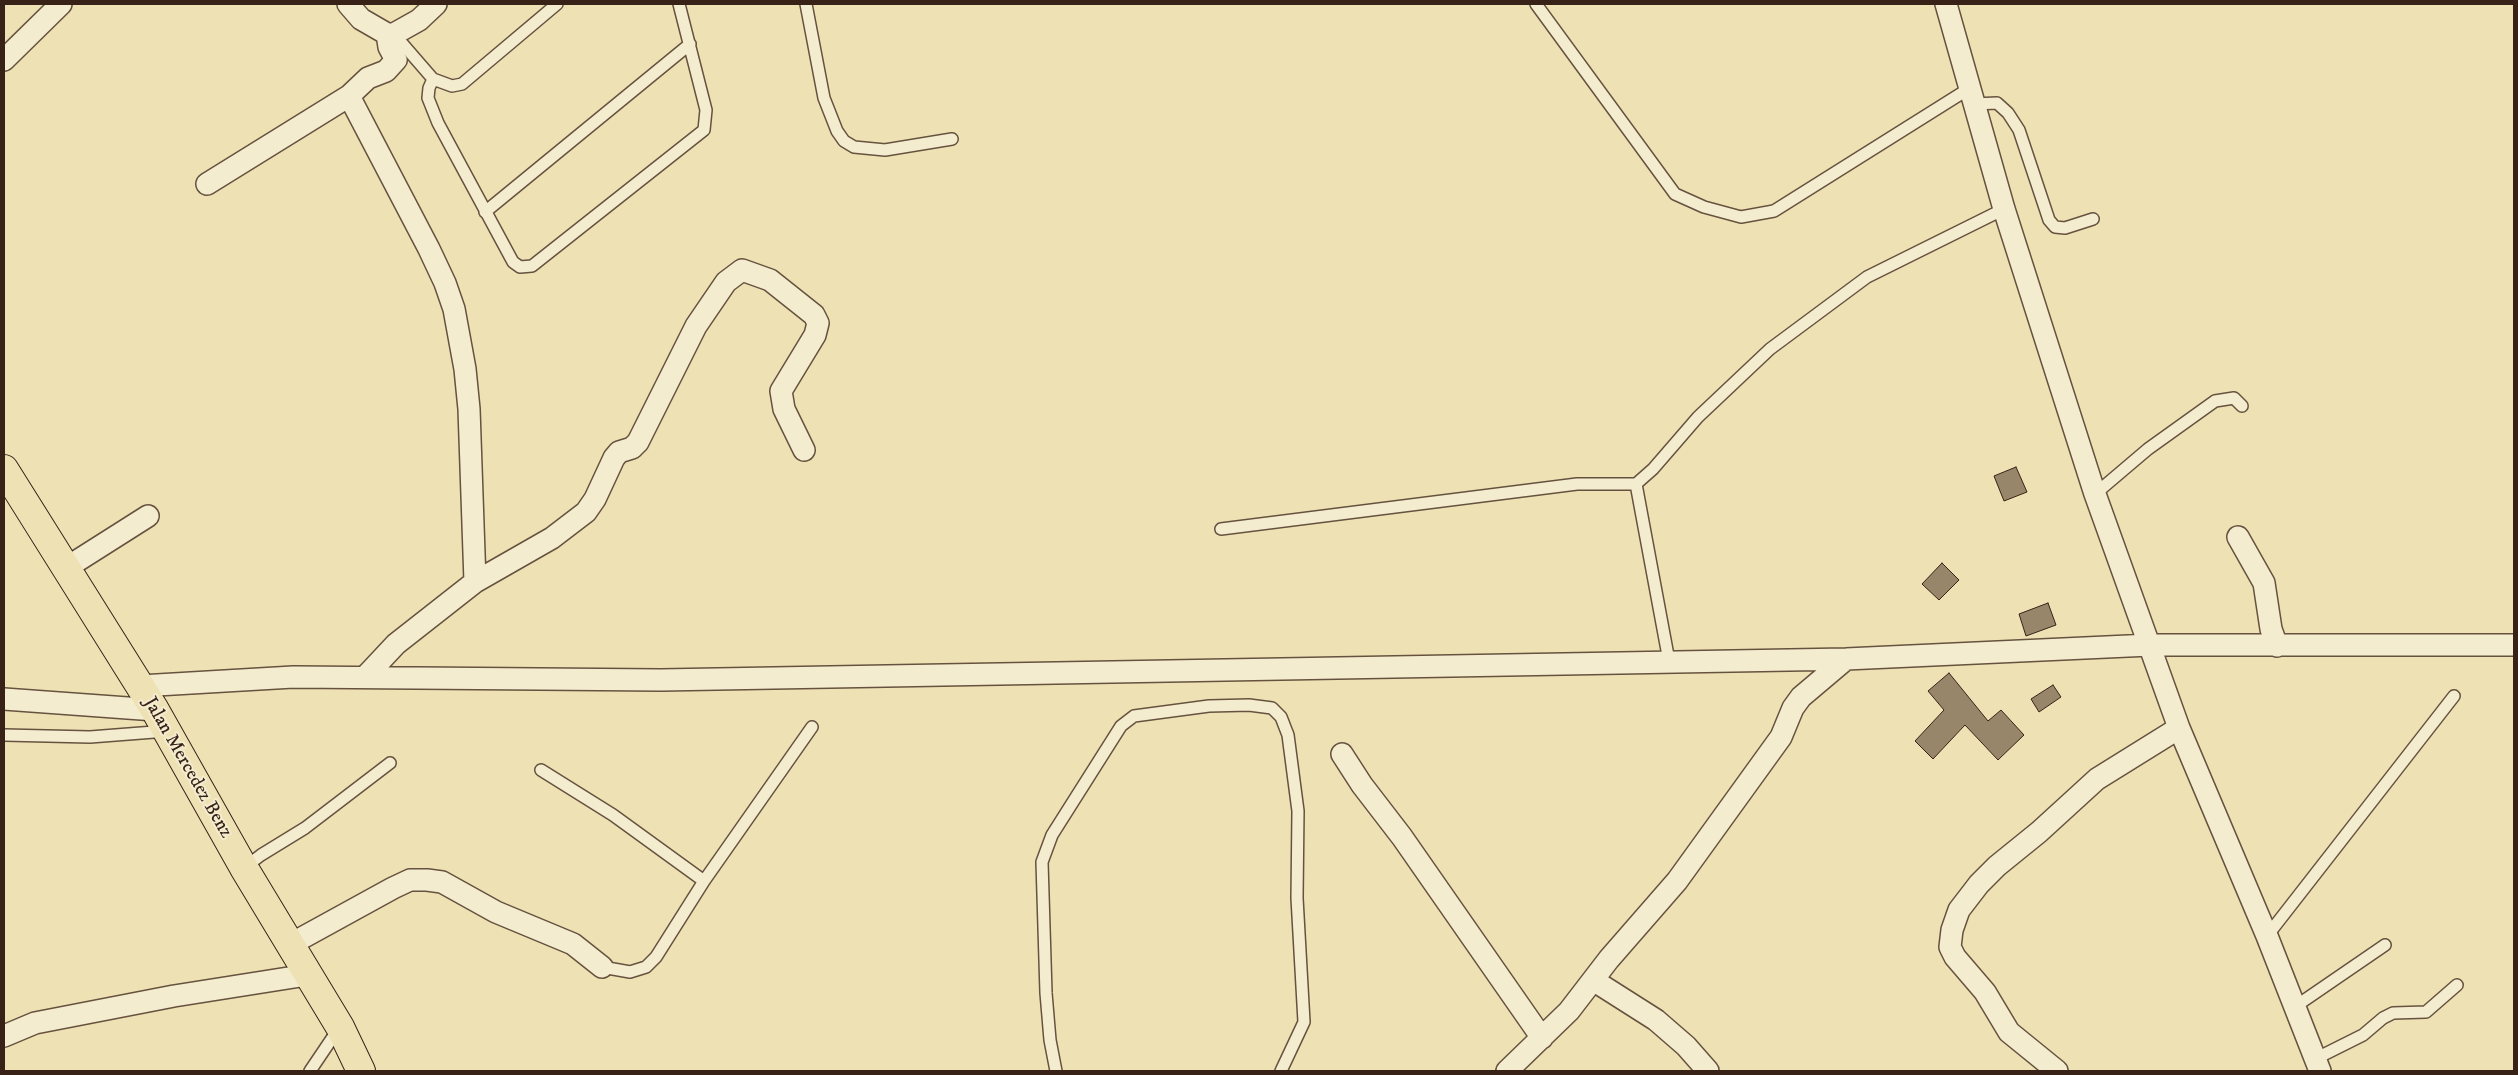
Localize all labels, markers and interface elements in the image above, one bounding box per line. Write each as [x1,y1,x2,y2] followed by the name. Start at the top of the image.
[137,694,237,842] street label: Jalan Mercedez Benz

